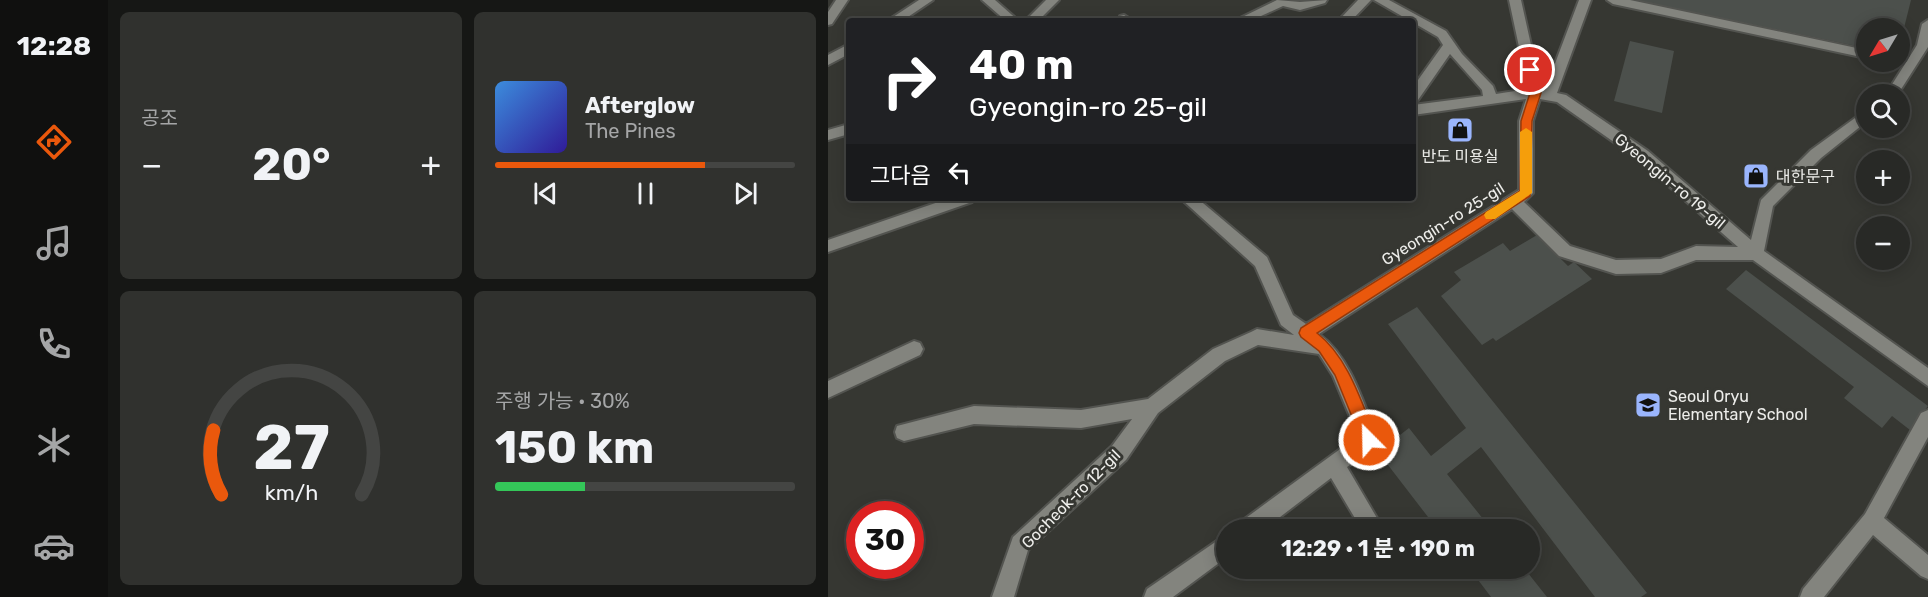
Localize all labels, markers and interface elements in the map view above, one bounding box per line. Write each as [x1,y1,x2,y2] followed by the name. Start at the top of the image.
[1856,18,1910,72] north arrow
[1856,18,1910,270] map controls
[17,30,91,62] text: 12:28
[969,40,1074,90] text: 40 m
[870,42,948,120] icon: right
[1504,44,1555,95] pin
[1513,53,1546,86] icon: arrive
[1856,84,1910,138] button: search
[969,91,1207,123] text: Gyeongin-ro 25-gil
[585,92,695,119] text: Afterglow
[141,106,178,130] text: 공조
[1445,115,1475,145] shop icon: 반도 미용실
[585,119,676,143] text: The Pines
[33,121,75,163] icon: directions
[1611,129,1729,233] street label: Gyeongin-ro 19-gil
[252,138,331,191] text: 20°
[141,145,162,184] text: −
[420,145,441,184] text: +
[1421,147,1499,166] place label: 반도 미용실
[1856,150,1910,204] button: +
[943,156,976,189] icon: left
[1741,161,1771,191] shop icon: 대한문구
[870,162,931,189] text: 그다음
[1776,167,1835,186] place label: 대한문구
[529,177,562,210] icon: previous
[629,177,662,210] icon: pause
[729,177,762,210] icon: next
[1378,179,1508,269] street label: Gyeongin-ro 25-gil
[1856,216,1910,270] button: −
[33,222,75,264] icon: music
[33,323,75,365] icon: phone
[1668,387,1808,424] place label: Seoul Oryu Elementary School
[495,389,630,413] text: 주행 가능 · 30%
[1633,390,1663,420] school or university icon: Seoul Oryu Elementary School
[1337,408,1401,472] position arrow
[253,411,329,485] text: 27
[495,421,654,474] text: 150 km
[33,424,75,466] icon: climate
[1018,446,1124,552] street label: Gocheok-ro 12-gil
[264,480,318,505] text: km/h
[846,501,924,579] speed limit sign: 30
[33,525,75,567] icon: car
[1281,535,1475,562] text: 12:29 · 1 분 · 190 m

